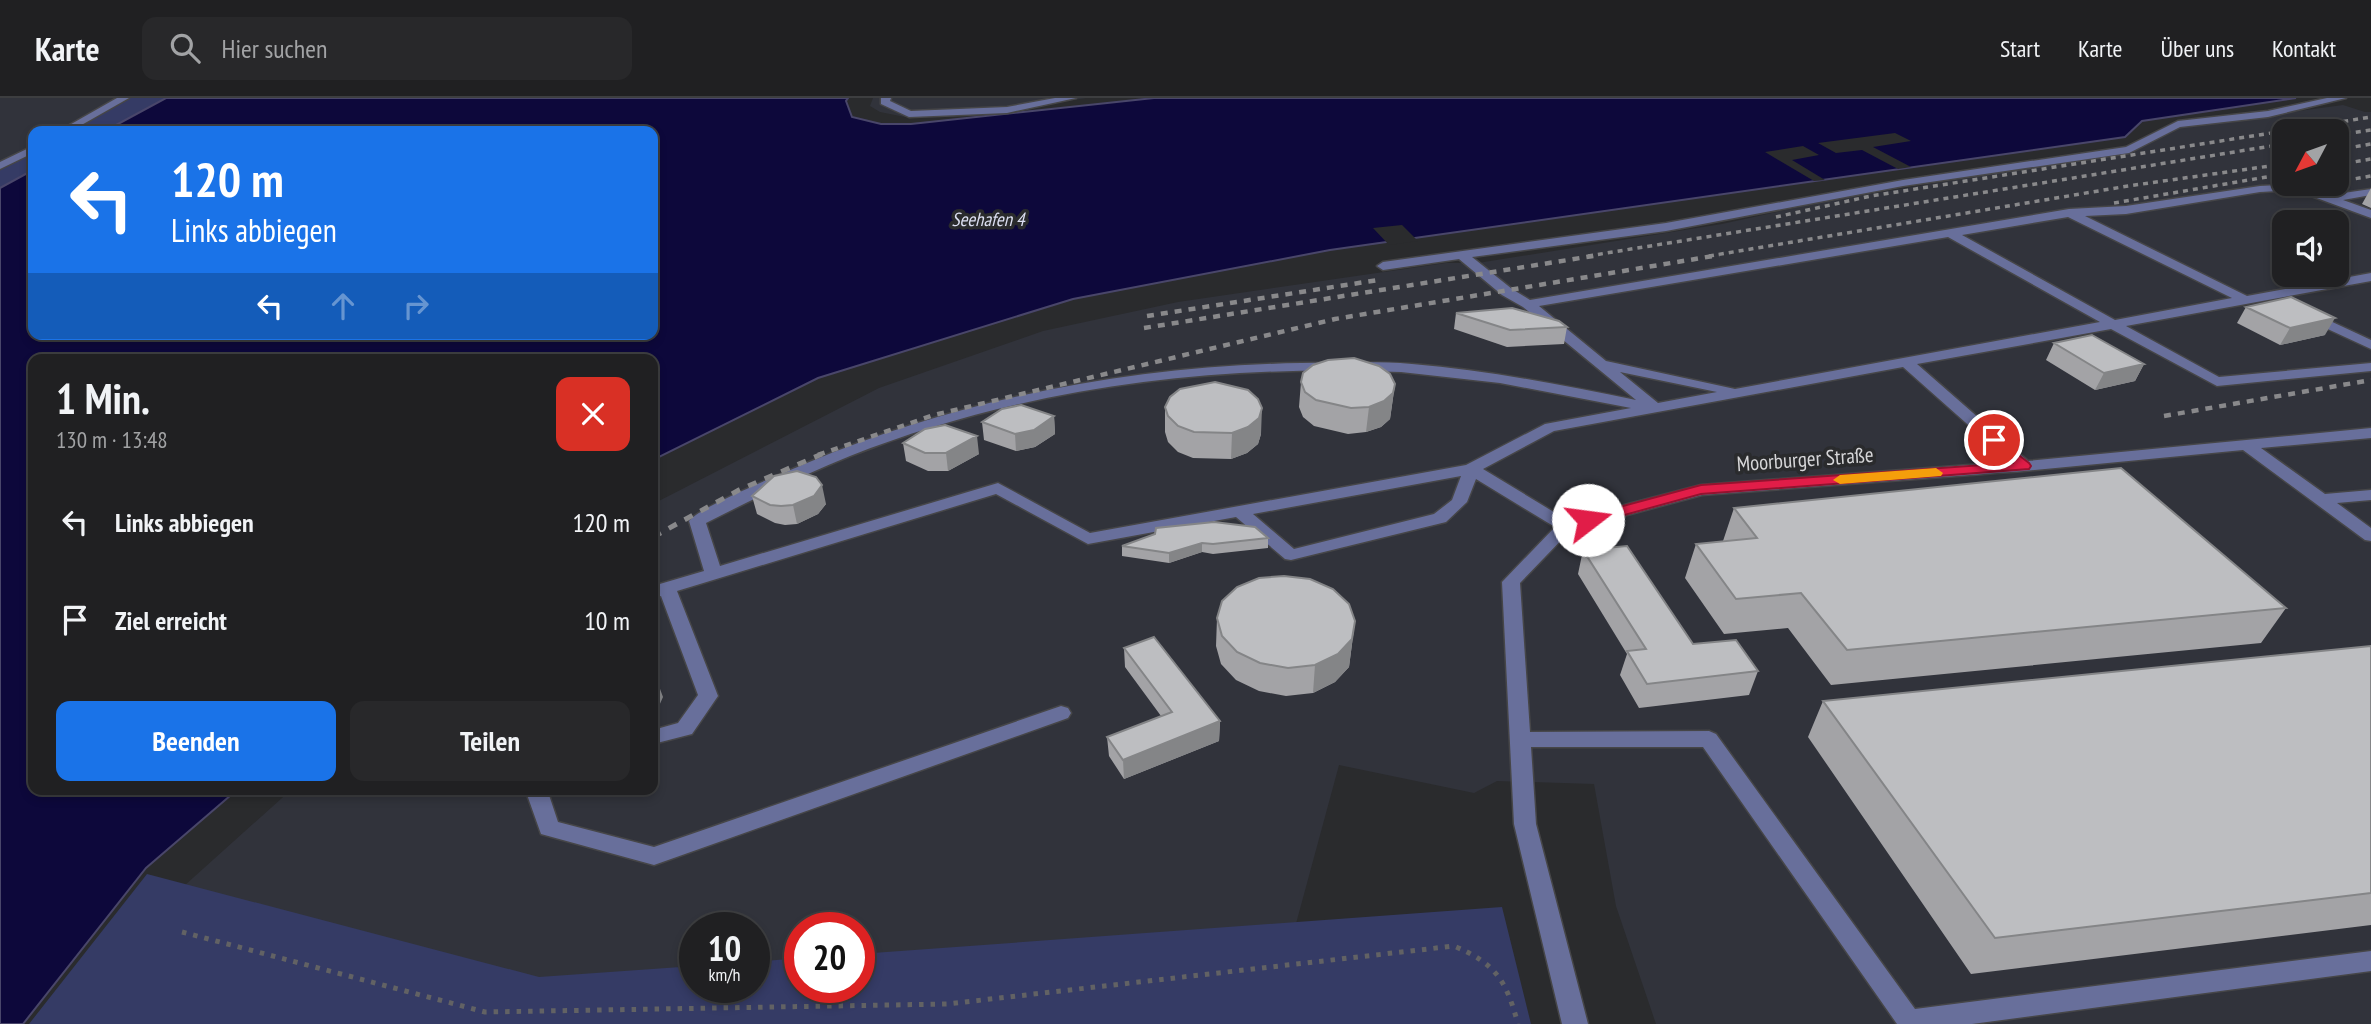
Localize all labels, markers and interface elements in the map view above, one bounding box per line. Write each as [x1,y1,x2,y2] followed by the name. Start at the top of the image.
[142,17,632,80] search box
[35,27,100,70] text: Karte
[166,29,204,67] icon: search
[222,32,327,65] text: Hier suchen
[2000,33,2040,64] text: Start
[2078,33,2123,64] text: Karte
[2161,33,2234,64] text: Über uns
[2272,33,2336,64] text: Kontakt
[2272,119,2348,196] north arrow
[2272,119,2349,287] map controls
[171,147,284,211] text: 120 m
[56,154,147,245] icon: left
[951,207,1026,231] water label: Seehafen 4
[171,209,337,251] text: Links abbiegen
[2272,210,2349,287] button: sound
[251,287,289,325] icon: left
[324,287,362,325] icon: ahead
[397,287,435,325] icon: right
[56,371,150,426] text: 1 Min.
[556,377,630,451] button: close
[1964,410,2024,470] pin
[1975,421,2013,459] icon: arrive
[56,425,168,454] text: 130 m · 13:48
[1736,441,1874,477] street label: Moorburger Straße
[1551,483,1625,557] position arrow
[56,503,94,541] icon: left
[115,506,254,539] text: Links abbiegen
[572,506,630,539] text: 120 m
[56,601,94,639] icon: arrive
[115,604,227,637] text: Ziel erreicht
[584,604,630,637] text: 10 m
[56,701,336,781] button: Beenden
[350,701,630,781] button: Teilen
[784,912,875,1003] speed limit sign: 20
[708,925,741,971] text: 10
[709,963,740,986] text: km/h

